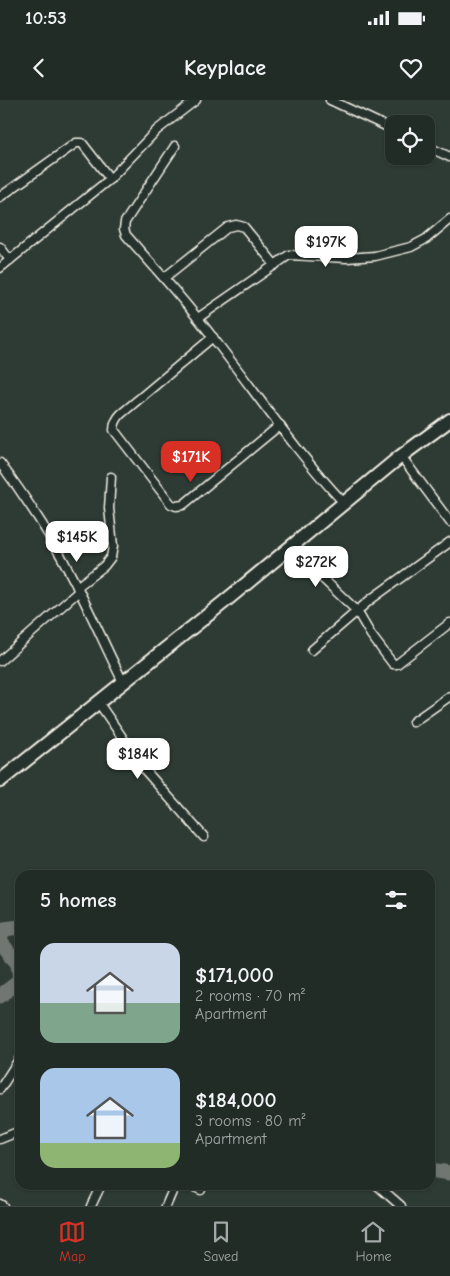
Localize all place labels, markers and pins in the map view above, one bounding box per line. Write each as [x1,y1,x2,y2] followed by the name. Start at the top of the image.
[291,226,361,268] pin: $197K
[156,440,226,483] pin: $171K
[42,520,112,563] pin: $145K
[281,546,351,588] pin: $272K
[103,738,173,780] pin: $184K

